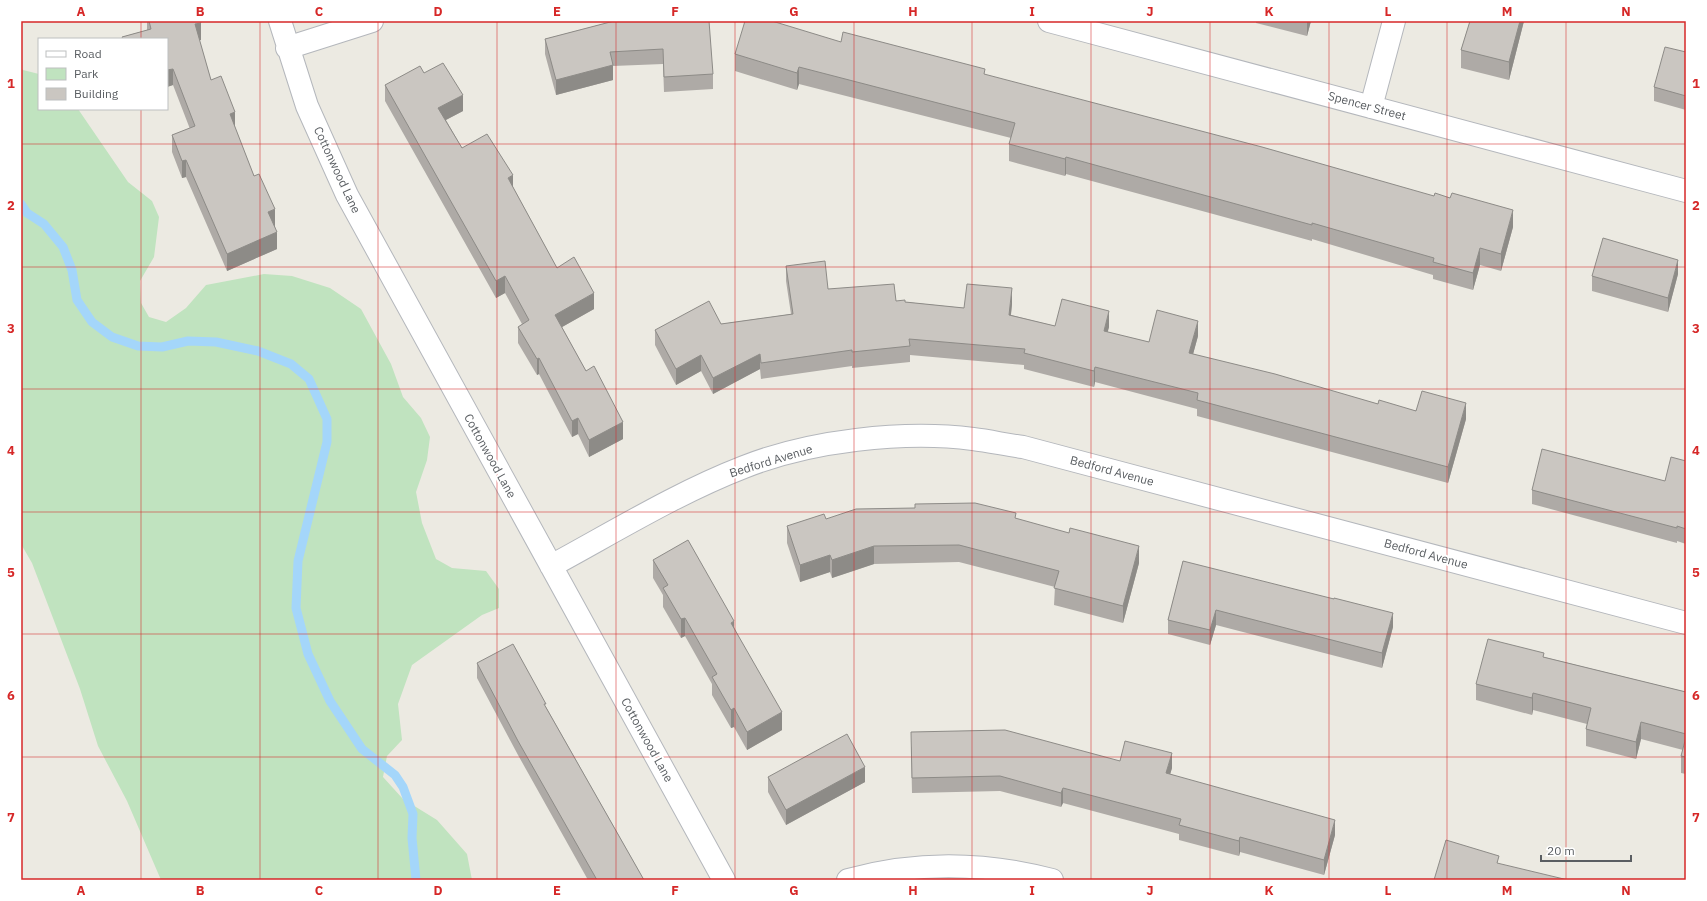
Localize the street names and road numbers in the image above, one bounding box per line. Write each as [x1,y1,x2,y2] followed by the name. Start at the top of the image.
[1327,88,1408,123] street label: Spencer Street
[311,124,364,216] street label: Cottonwood Lane
[461,411,520,501] street label: Cottonwood Lane
[727,441,815,480] street label: Bedford Avenue
[1069,452,1156,489] street label: Bedford Avenue
[1383,535,1470,572] street label: Bedford Avenue
[618,695,677,785] street label: Cottonwood Lane

